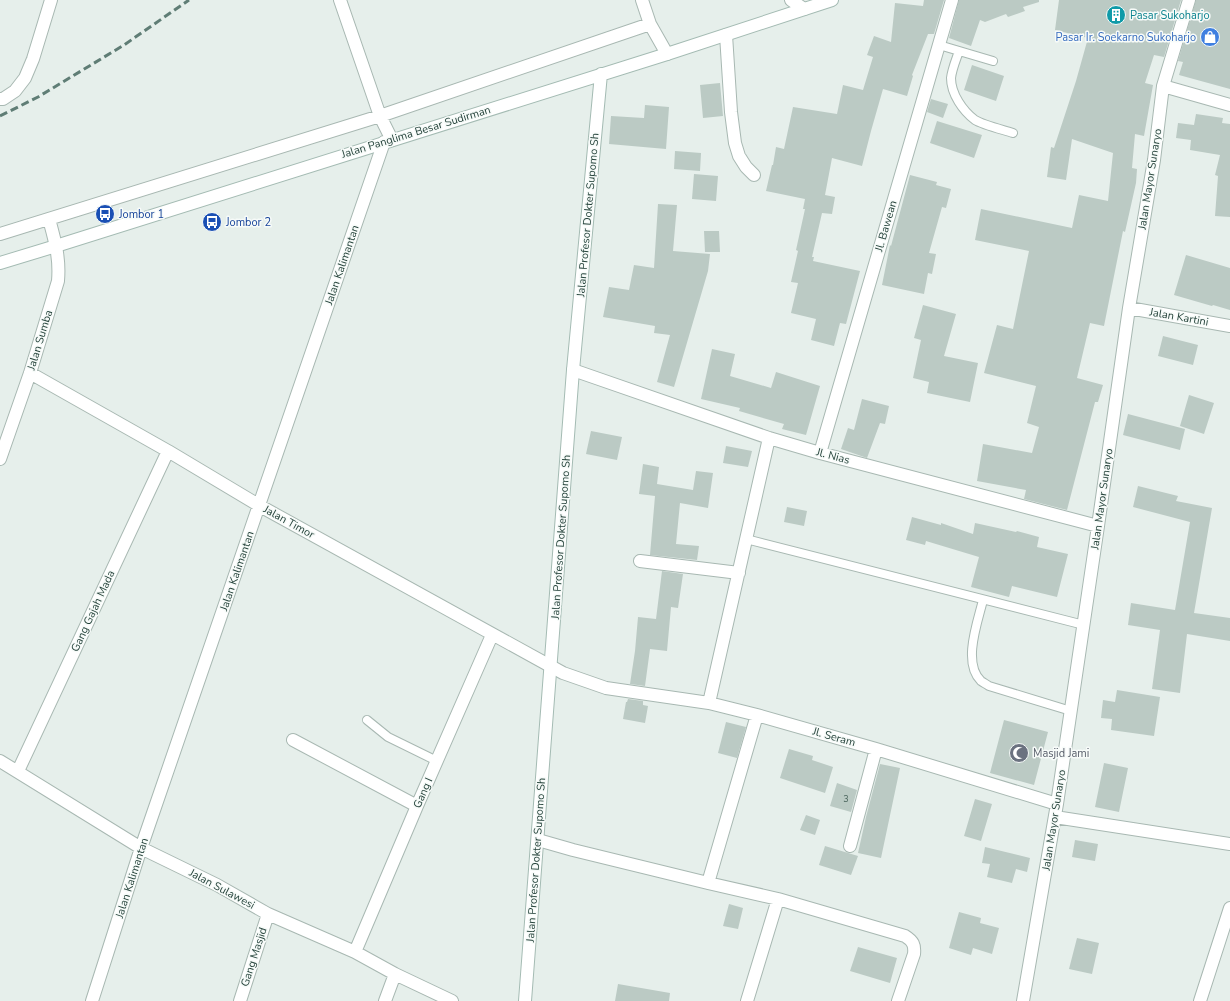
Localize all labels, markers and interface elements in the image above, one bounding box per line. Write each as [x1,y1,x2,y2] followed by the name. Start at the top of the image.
[1105,4,1127,26] building icon: Pasar Sukoharjo
[1130,8,1210,23] place label: Pasar Sukoharjo
[1199,26,1221,48] shop icon: Pasar Ir. Soekarno Sukoharjo
[1055,30,1196,45] place label: Pasar Ir. Soekarno Sukoharjo
[339,102,492,162] street label: Jalan Panglima Besar Sudirman
[1134,127,1165,232] street label: Jalan Mayor Sunaryo
[573,132,603,299] street label: Jalan Profesor Dokter Supomo Sh
[871,199,900,254] street label: Jl. Bawean
[94,203,116,225] bus stop icon: Jombor 1
[118,207,164,222] place label: Jombor 1
[201,211,223,233] bus stop icon: Jombor 2
[225,215,271,230] place label: Jombor 2
[321,223,363,308] street label: Jalan Kalimantan
[1147,304,1210,330] street label: Jalan Kartini
[23,308,56,373] street label: Jalan Sumba
[814,444,851,468] street label: Jl. Nias
[1087,447,1117,552] street label: Jalan Mayor Sunaryo
[548,454,574,621] street label: Jalan Profesor Dokter Supomo Sh
[260,501,317,542] street label: Jalan Timor
[216,529,258,614] street label: Jalan Kalimantan
[68,568,118,654] street label: Gang Gajah Mada
[810,723,857,750] street label: Jl. Seram
[1008,742,1030,764] mosque icon: Masjid Jami
[1033,746,1089,761] place label: Masjid Jami
[1038,768,1069,873] street label: Jalan Mayor Sunaryo
[410,775,436,811] street label: Gang I
[523,777,549,944] street label: Jalan Profesor Dokter Supomo Sh
[843,793,849,805] house number: 3
[112,836,152,921] street label: Jalan Kalimantan
[186,865,257,913] street label: Jalan Sulawesi
[237,925,271,989] street label: Gang Masjid

